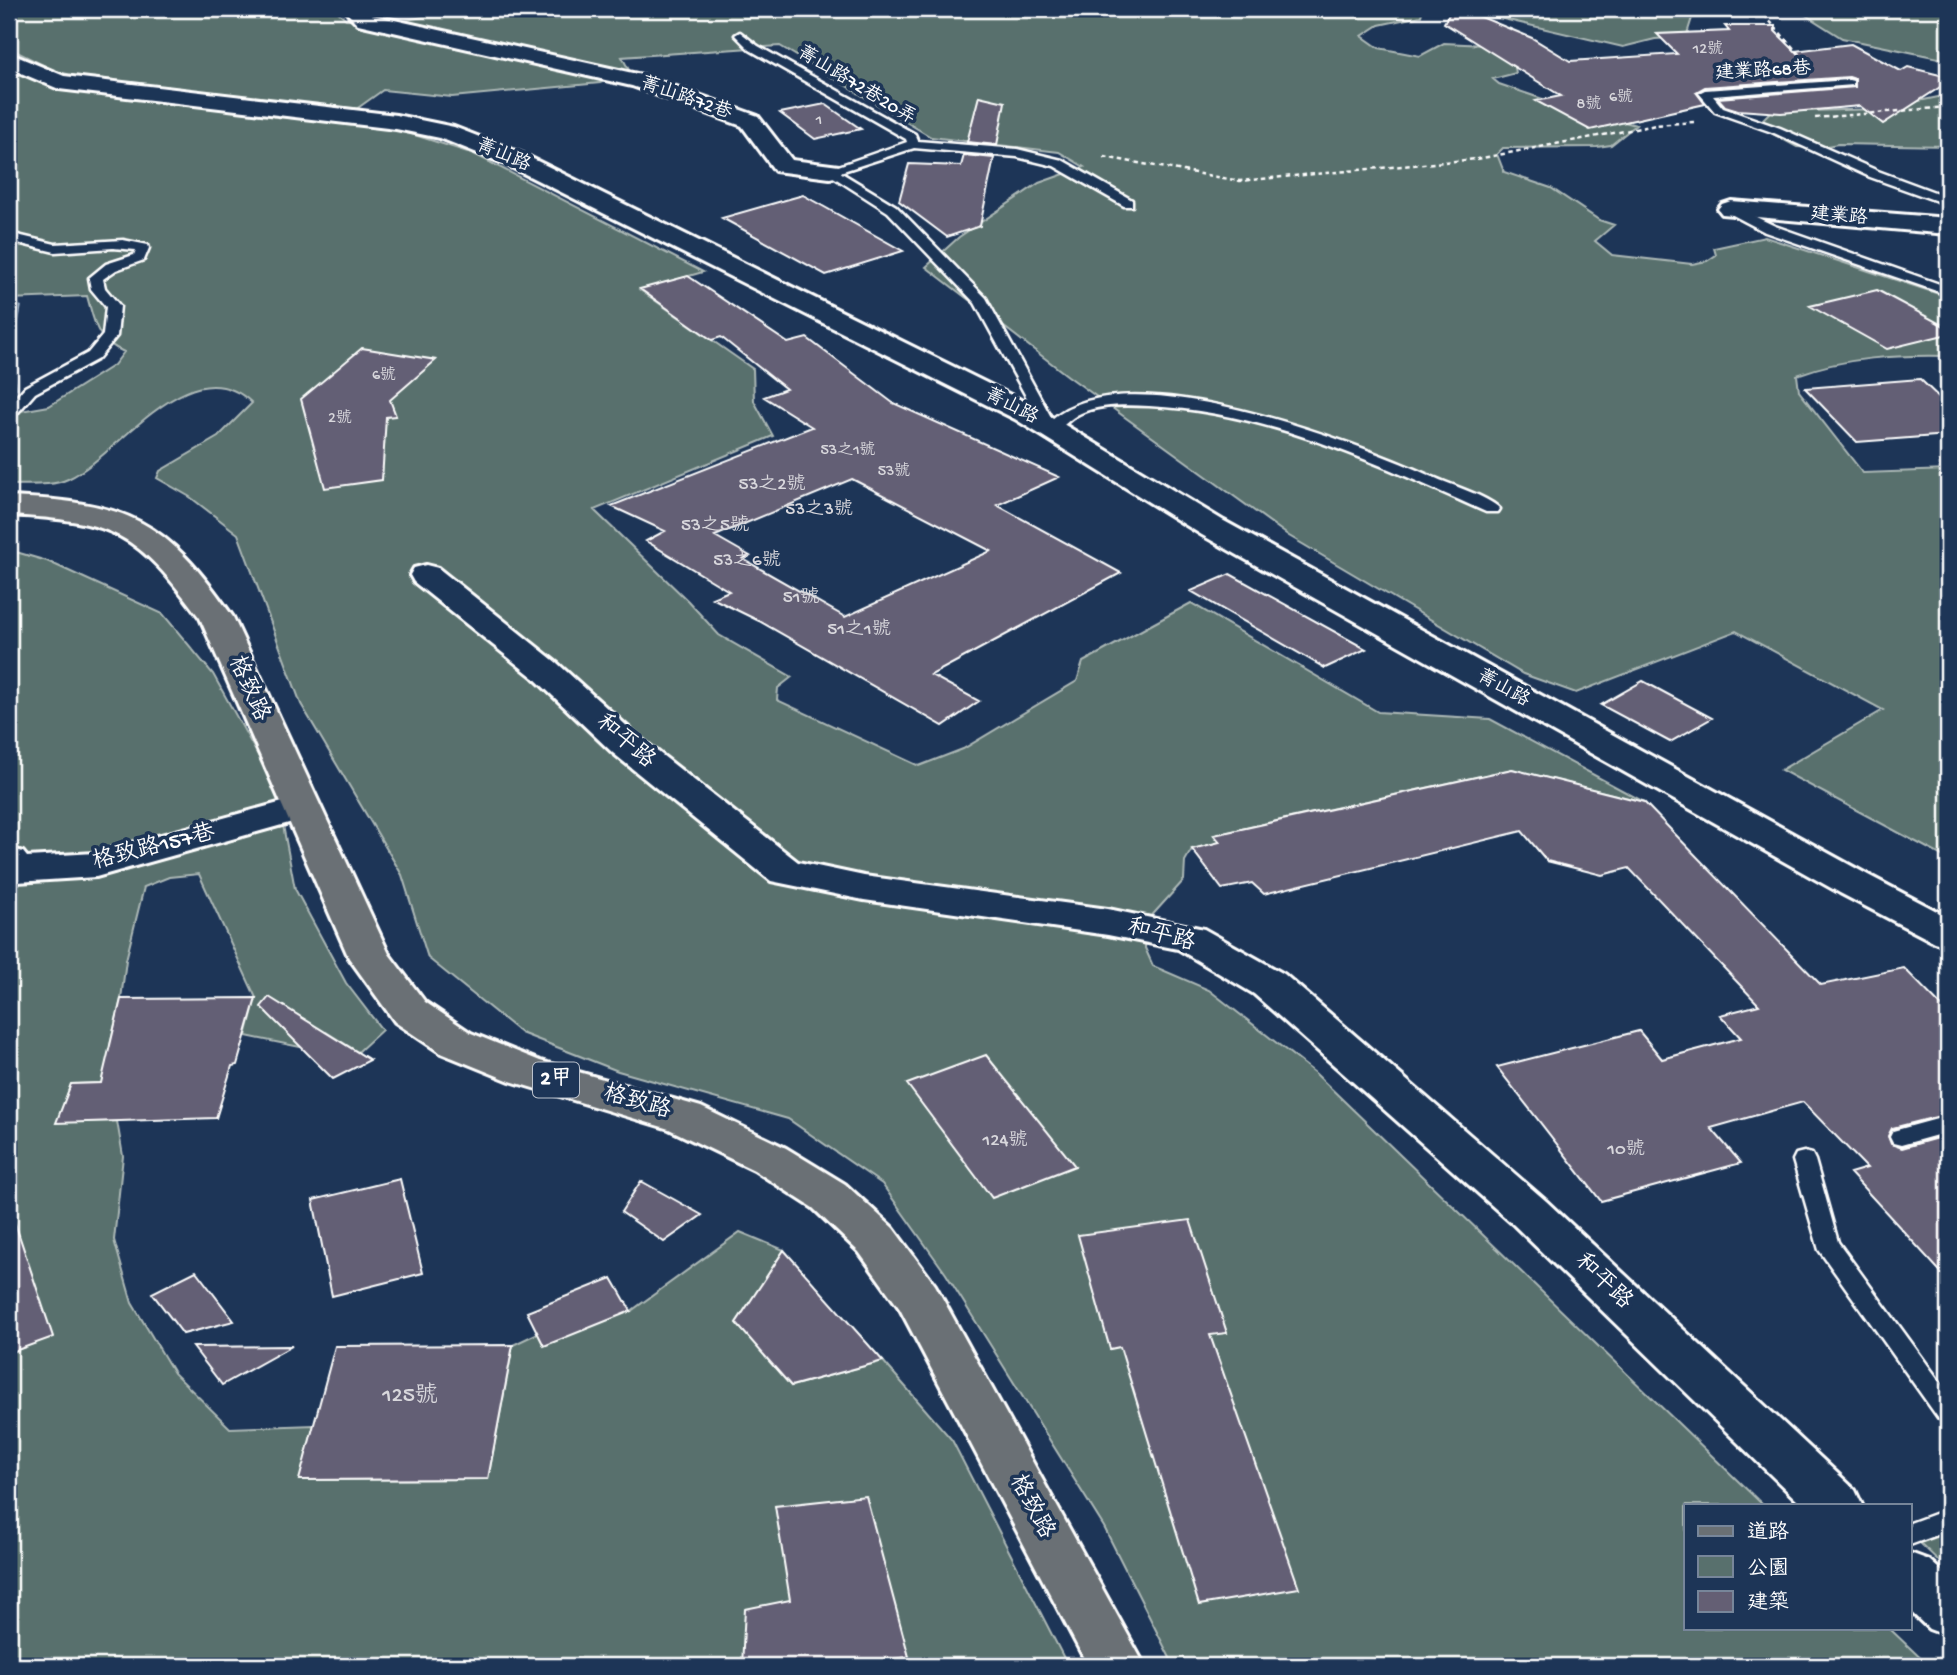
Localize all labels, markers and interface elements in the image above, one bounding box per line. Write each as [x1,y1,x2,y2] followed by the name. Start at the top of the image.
[1692,40,1723,60] house number: 12號
[793,41,920,130] street label: 菁山路72巷20弄
[1714,57,1812,86] street label: 建業路68巷
[637,72,735,125] street label: 菁山路72巷
[1609,88,1633,108] house number: 6號
[1577,95,1601,115] house number: 8號
[815,112,822,131] house number: 1
[472,133,534,178] street label: 菁山路
[1810,202,1868,231] street label: 建業路
[372,366,396,386] house number: 6號
[980,383,1042,430] street label: 菁山路
[328,409,352,429] house number: 2號
[820,441,876,461] house number: 53之1號
[878,462,910,482] house number: 53號
[738,473,806,497] house number: 53之2號
[785,498,853,522] house number: 53之3號
[681,514,749,538] house number: 53之5號
[713,549,781,573] house number: 53之6號
[783,586,819,610] house number: 51號
[827,618,891,642] house number: 51之1號
[222,652,275,726] street label: 格致路
[1472,664,1534,713] street label: 菁山路
[590,708,661,775] street label: 和平路
[90,819,219,876] street label: 格致路157巷
[1124,913,1198,958] street label: 和平路
[533,1062,579,1098] road number: 2甲
[600,1080,674,1125] street label: 格致路
[982,1129,1027,1153] house number: 124號
[1606,1138,1645,1162] house number: 10號
[1569,1248,1638,1316] street label: 和平路
[381,1382,438,1410] house number: 125號
[1003,1470,1060,1544] street label: 格致路
[1684,1504,1912,1630] legend
[1747,1520,1789,1547] text: 道路
[1747,1557,1789,1583] text: 公園
[1747,1590,1789,1617] text: 建築

